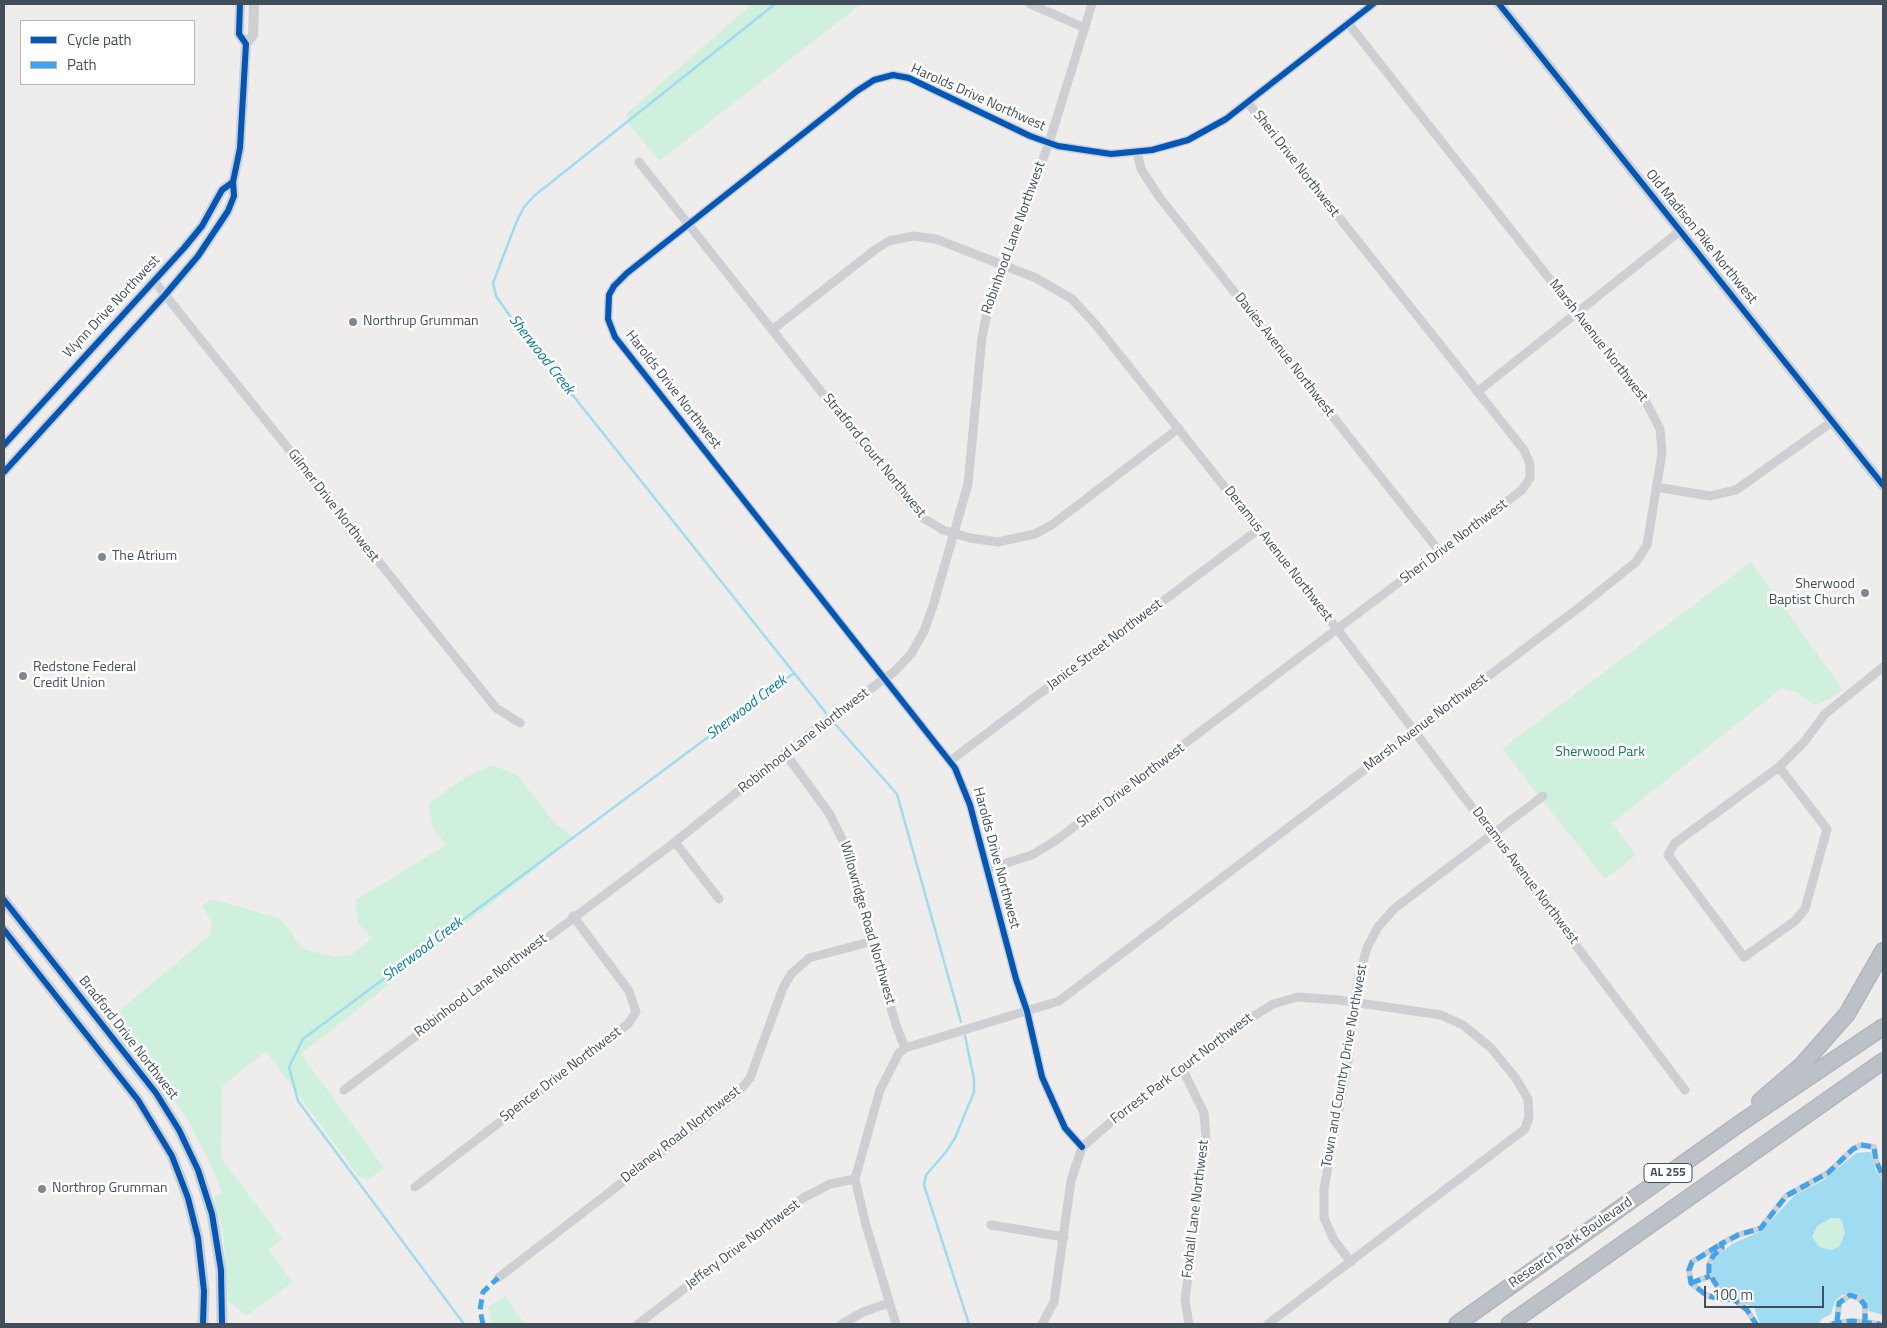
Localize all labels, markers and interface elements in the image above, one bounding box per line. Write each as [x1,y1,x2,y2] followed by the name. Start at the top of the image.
[20,20,195,85] legend
[67,28,132,51] text: Cycle path
[67,53,97,76] text: Path
[908,61,1048,135] street label: Harolds Drive Northwest
[1249,108,1343,220] street label: Sheri Drive Northwest
[979,159,1049,317] street label: Robinhood Lane Northwest
[1642,166,1760,308] street label: Old Madison Pike Northwest
[60,252,164,362] street label: Wynn Drive Northwest
[1545,276,1651,406] street label: Marsh Avenue Northwest
[1230,290,1338,420] street label: Davies Avenue Northwest
[504,312,578,398] water label: Sherwood Creek
[363,314,479,330] place label: Northrup Grumman
[347,316,359,328] marker: Northrup Grumman
[622,327,724,453] street label: Harolds Drive Northwest
[819,391,929,521] street label: Stratford Court Northwest
[284,446,382,566] street label: Gilmer Drive Northwest
[1220,483,1336,625] street label: Deramus Avenue Northwest
[1397,496,1511,588] street label: Sheri Drive Northwest
[112,549,177,565] place label: The Atrium
[96,551,108,563] marker: The Atrium
[1769,577,1855,610] place label: Sherwood Baptist Church
[1859,587,1871,599] marker: Sherwood Baptist Church
[1044,596,1166,694] street label: Janice Street Northwest
[33,660,136,692] place label: Redstone Federal Credit Union
[17,670,29,682] marker: Redstone Federal Credit Union
[1361,671,1491,775] street label: Marsh Avenue Northwest
[703,672,791,744] water label: Sherwood Creek
[735,685,873,797] street label: Robinhood Lane Northwest
[1074,740,1188,832] street label: Sheri Drive Northwest
[1555,745,1645,761] park label: Sherwood Park
[969,786,1023,930] street label: Harolds Drive Northwest
[1468,804,1582,948] street label: Deramus Avenue Northwest
[836,839,898,1007] street label: Willowridge Road Northwest
[379,914,467,986] water label: Sherwood Creek
[412,931,550,1041] street label: Robinhood Lane Northwest
[1319,963,1371,1169] street label: Town and Country Drive Northwest
[75,973,181,1103] street label: Bradford Drive Northwest
[1108,1010,1256,1128] street label: Forrest Park Court Northwest
[497,1024,625,1126] street label: Spencer Drive Northwest
[618,1083,744,1187] street label: Delaney Road Northwest
[1179,1139,1213,1279] street label: Foxhall Lane Northwest
[1644,1164,1692,1182] road number: AL 255
[52,1181,167,1197] place label: Northrop Grumman
[36,1183,48,1195] marker: Northrop Grumman
[1506,1194,1636,1292] street label: Research Park Boulevard
[683,1197,803,1293] street label: Jeffery Drive Northwest
[1707,1276,1827,1308] scale bar
[1712,1283,1753,1306] text: 100 m

